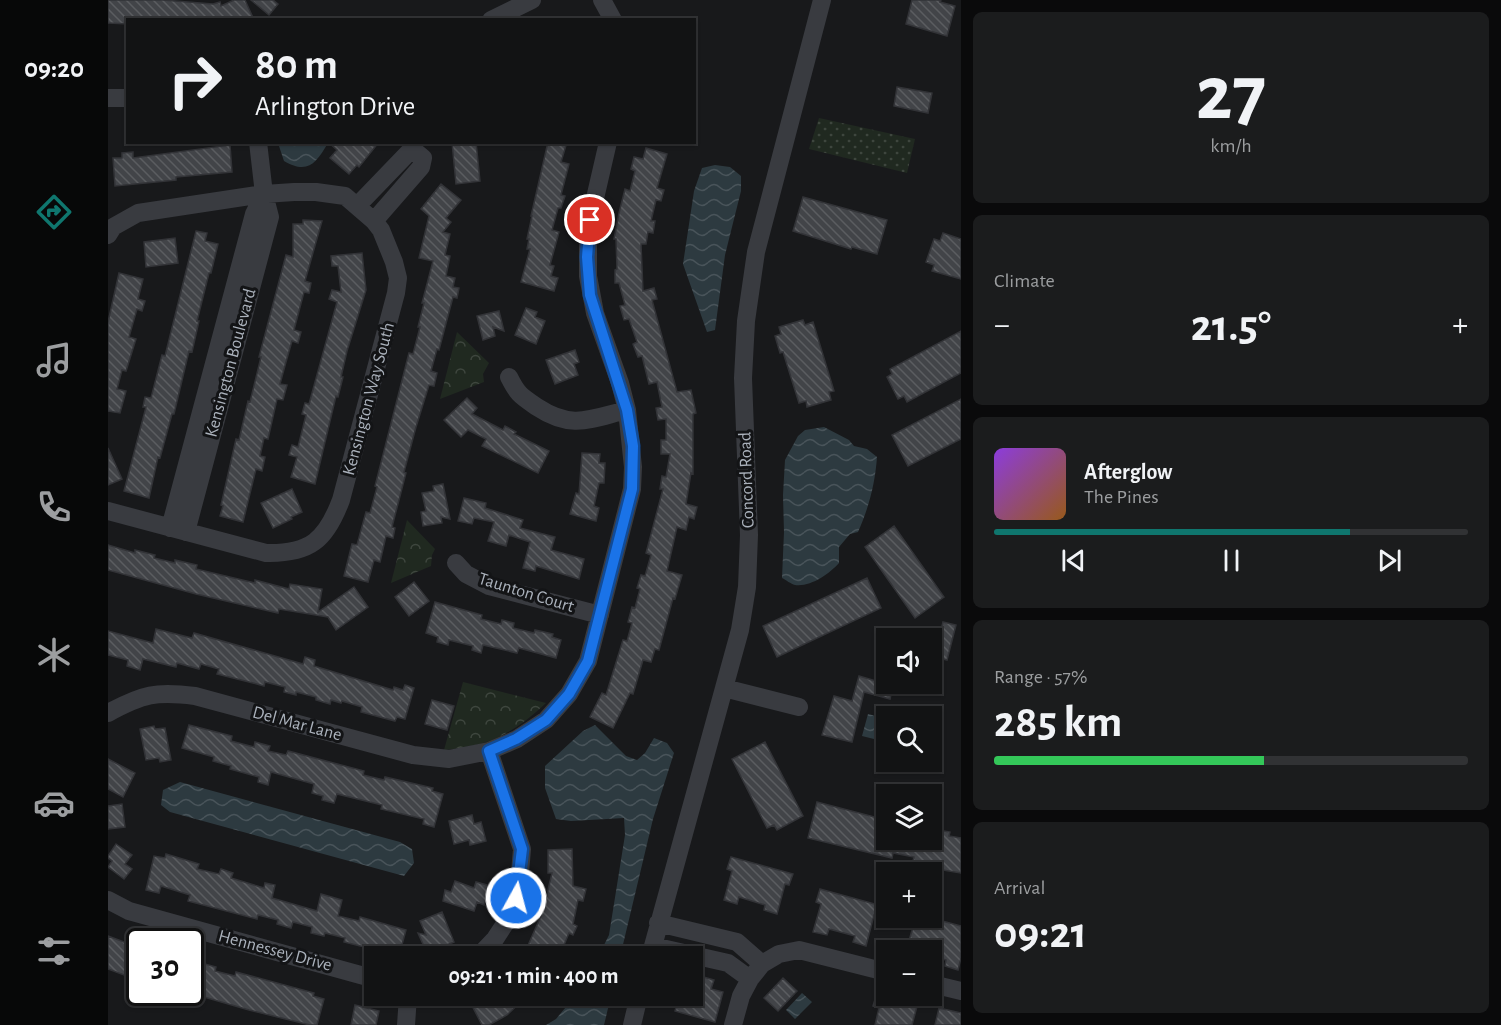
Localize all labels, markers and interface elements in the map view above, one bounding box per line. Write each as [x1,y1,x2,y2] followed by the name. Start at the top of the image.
[156,42,234,120] icon: right
[255,44,338,86] text: 80 m
[24,55,84,82] text: 09:20
[1196,56,1266,134] text: 27
[255,93,415,120] text: Arlington Drive
[1210,136,1252,156] text: km/h
[33,191,75,233] icon: directions
[564,194,615,245] pin
[573,203,606,236] icon: arrive
[994,271,1055,291] text: Climate
[202,287,260,439] street label: Kensington Boulevard
[1191,304,1271,349] text: 21.5°
[994,309,1010,342] text: −
[1452,309,1468,342] text: +
[340,321,398,477] street label: Kensington Way South
[33,339,75,381] icon: music
[736,431,758,529] street label: Concord Road
[1084,461,1172,483] text: Afterglow
[33,486,75,528] icon: phone
[1084,487,1159,507] text: The Pines
[1057,544,1090,577] icon: previous
[1215,544,1248,577] icon: pause
[1373,544,1406,577] icon: next
[476,570,576,616] street label: Taunton Court
[876,628,942,1006] map controls
[876,628,942,694] button: sound
[33,634,75,676] icon: climate
[994,667,1087,687] text: Range · 57%
[994,700,1122,745] text: 285 km
[250,703,344,745] street label: Del Mar Lane
[876,706,942,772] button: search
[33,782,75,824] icon: car
[876,784,942,850] button: layers
[876,862,942,928] button: +
[484,866,548,930] position arrow
[994,878,1045,898] text: Arrival
[994,911,1087,956] text: 09:21
[216,927,334,975] street label: Hennessey Drive
[126,928,204,1006] speed limit sign: 30
[33,930,75,972] icon: filters
[876,940,942,1006] button: −
[448,965,619,987] text: 09:21 · 1 min · 400 m

